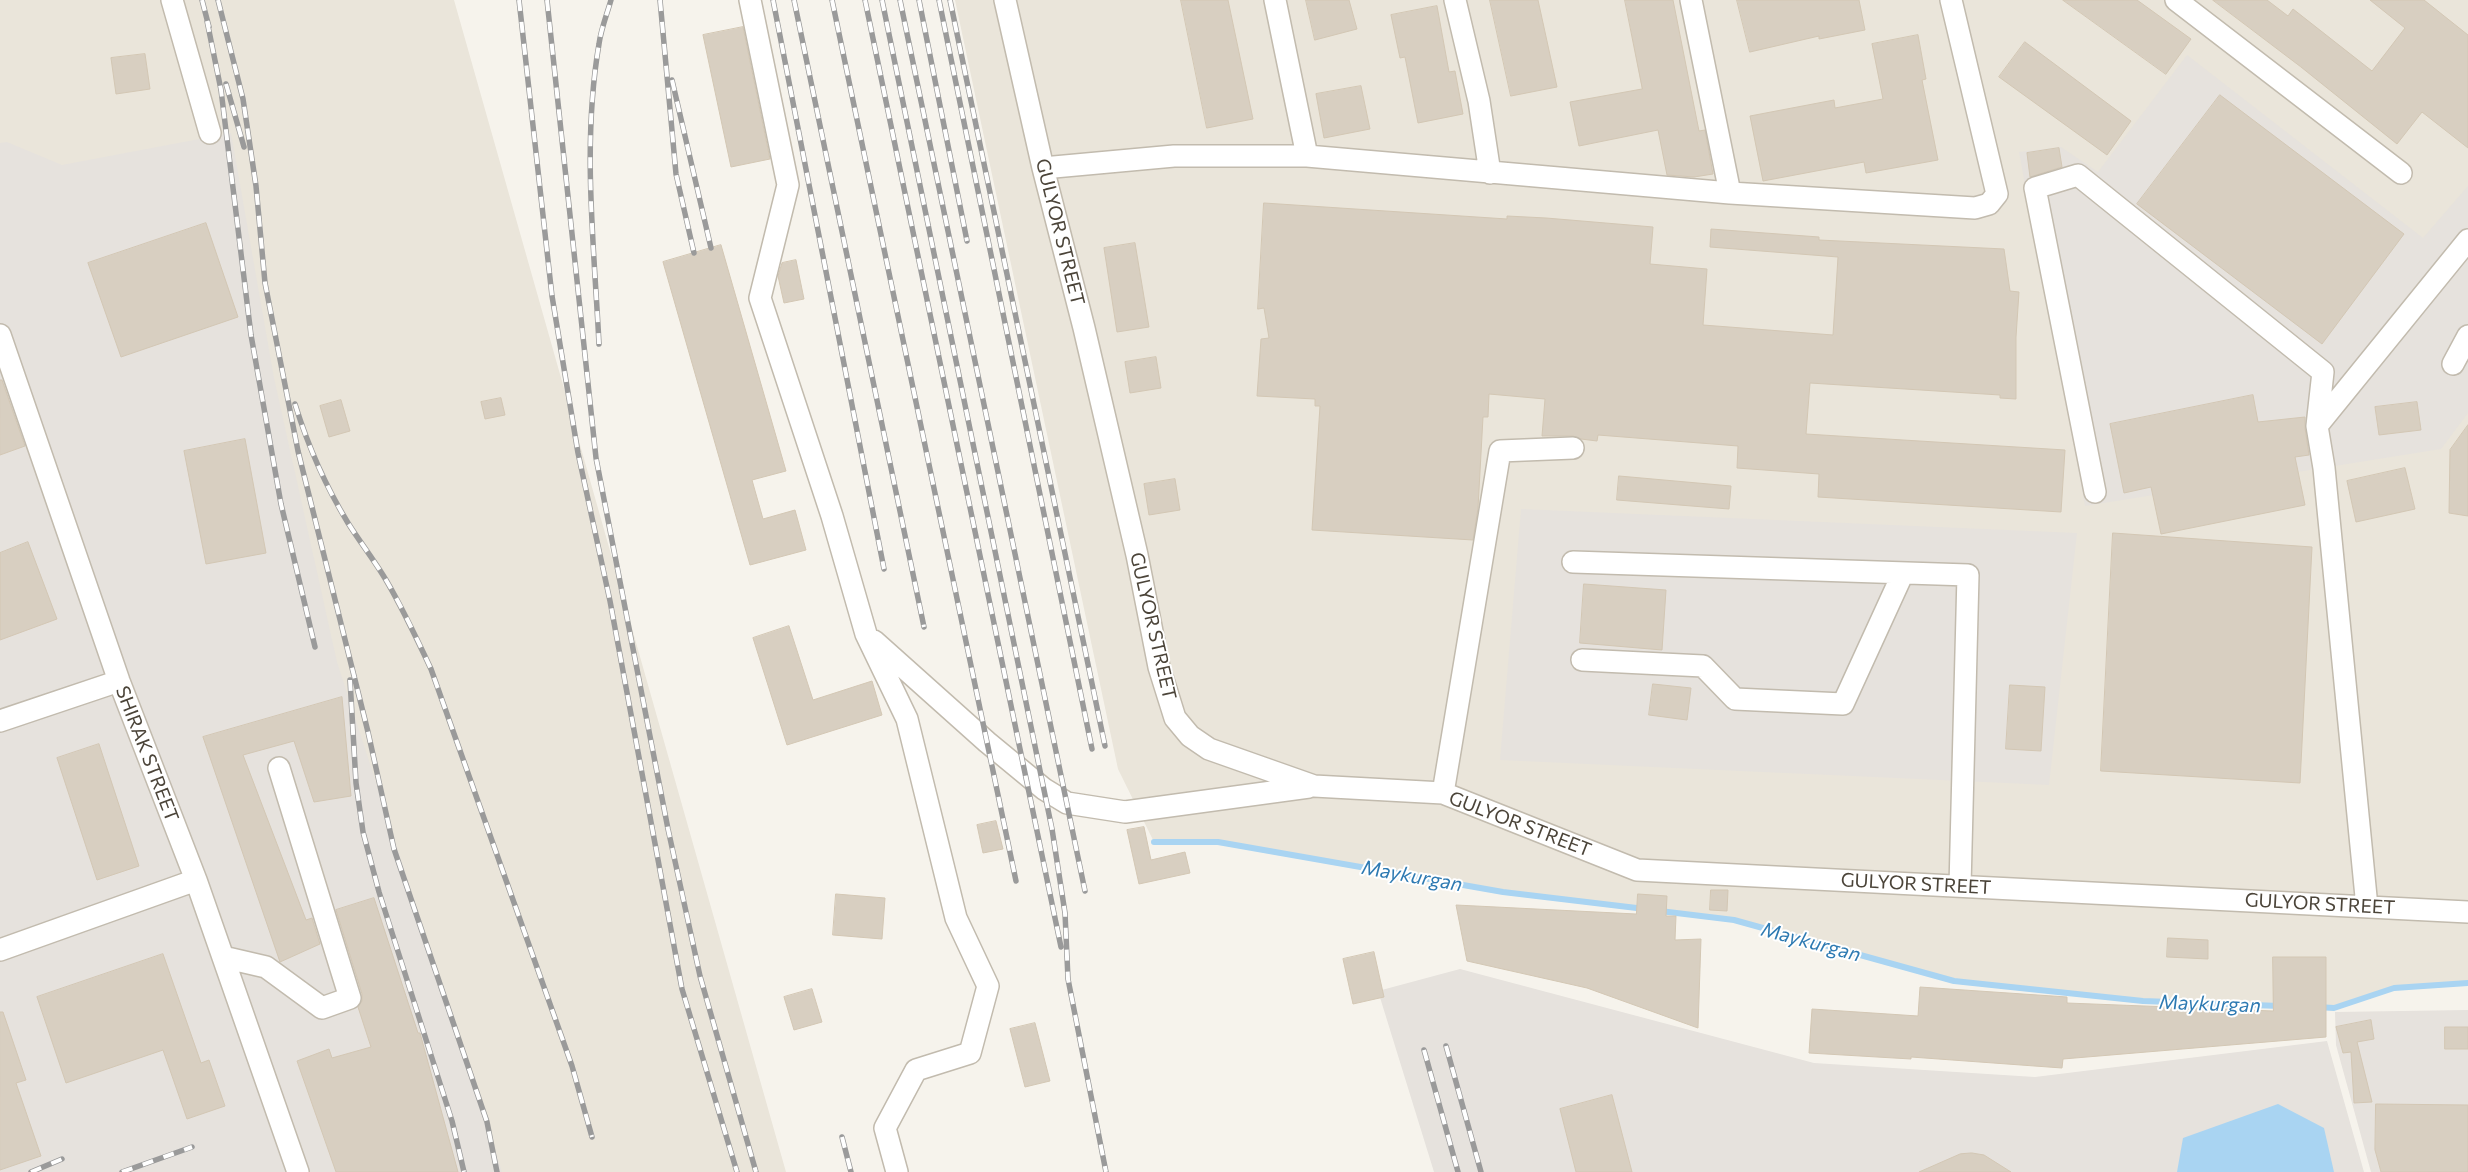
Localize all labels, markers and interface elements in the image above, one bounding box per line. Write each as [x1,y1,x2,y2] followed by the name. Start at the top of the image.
[1031,156,1089,308] street label: GULYOR STREET
[1125,550,1181,702] street label: GULYOR STREET
[111,683,183,825] street label: SHIRAK STREET
[1446,786,1594,862] street label: GULYOR STREET
[1360,855,1464,897] water label: Maykurgan
[1840,869,1992,899] street label: GULYOR STREET
[2244,889,2396,919] street label: GULYOR STREET
[1759,917,1863,967] water label: Maykurgan
[2159,990,2261,1018] water label: Maykurgan

